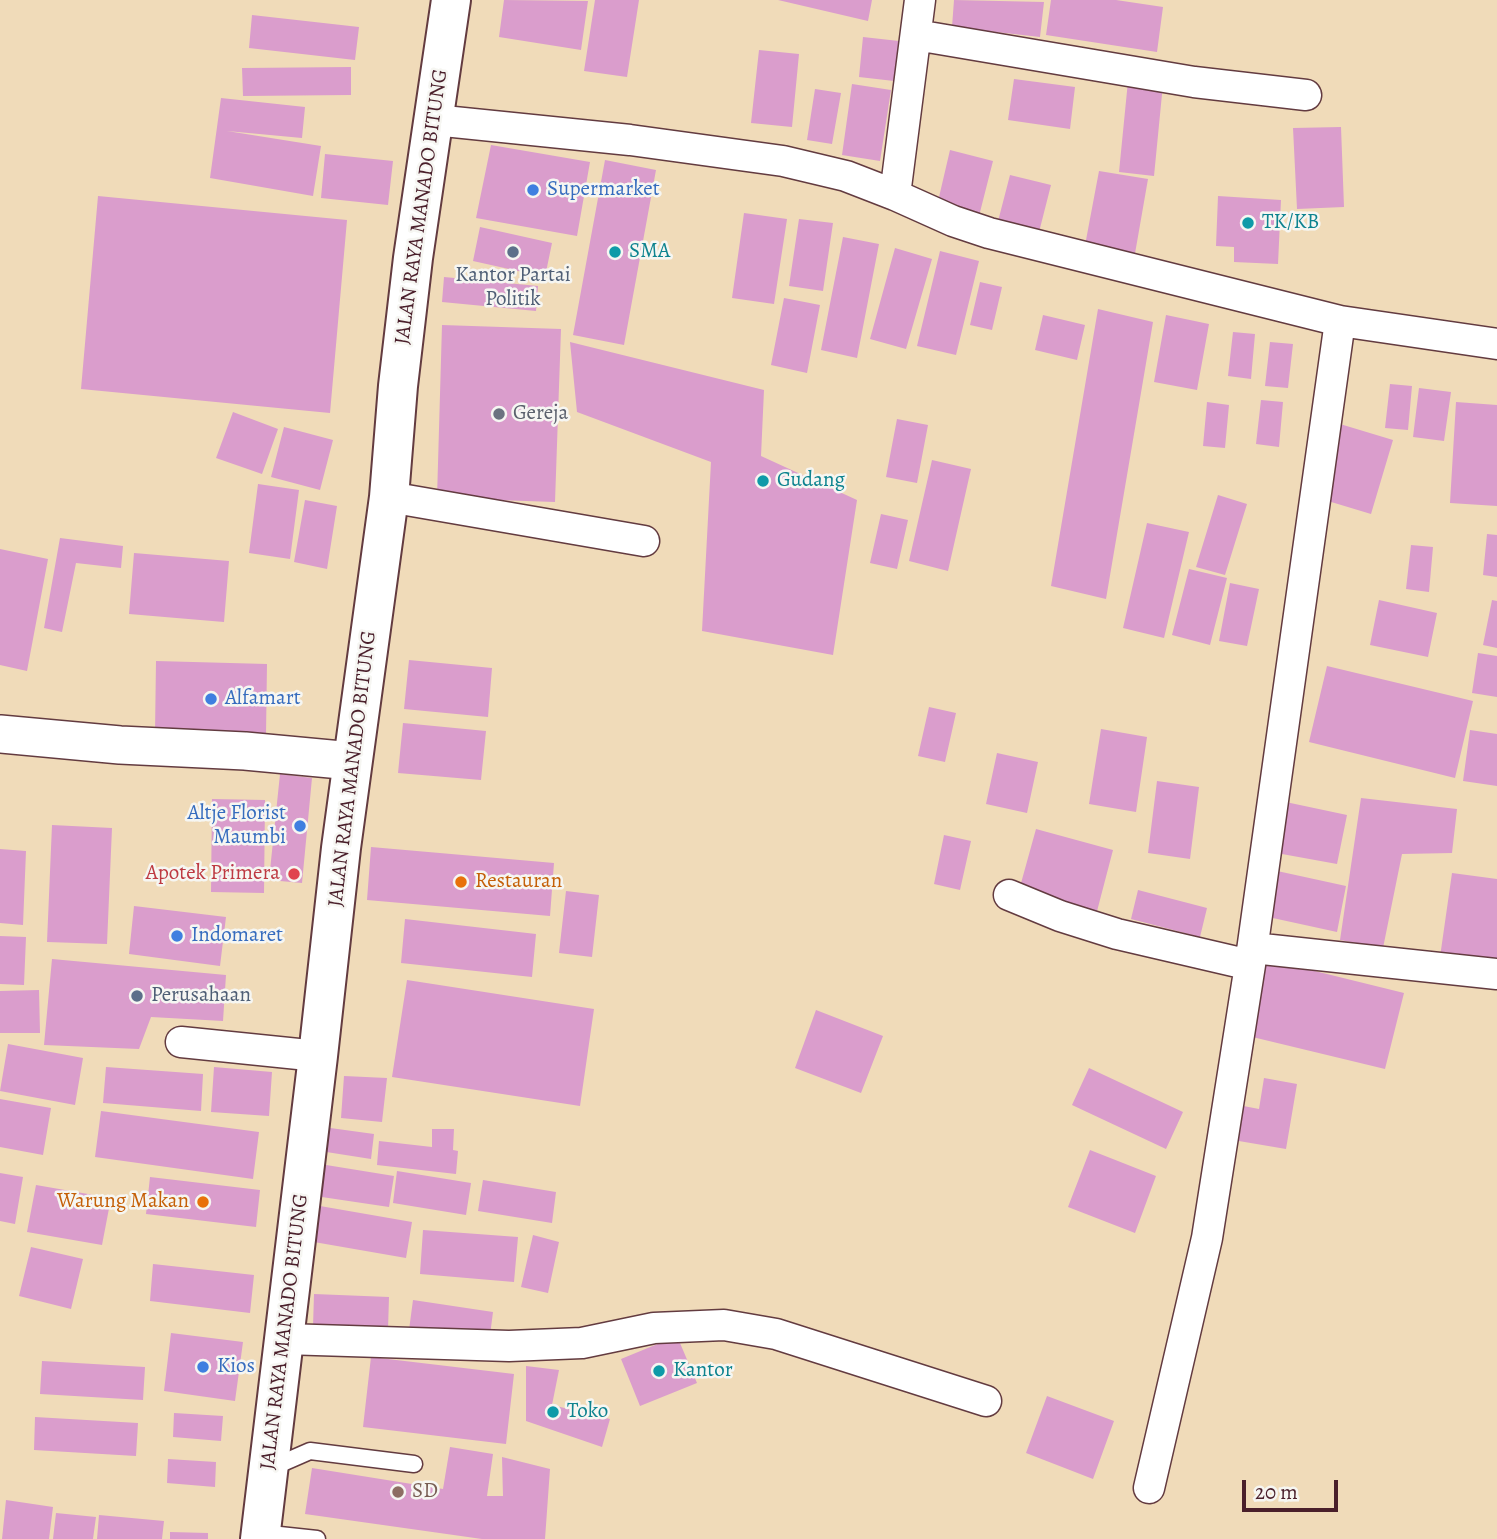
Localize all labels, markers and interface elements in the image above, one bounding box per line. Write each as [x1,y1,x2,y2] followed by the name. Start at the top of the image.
[390,68,454,346] street label: JALAN RAYA MANADO BITUNG
[547,177,660,203] place label: Supermarket
[525,182,541,198] marker: Supermarket
[1262,210,1319,236] place label: TK/KB
[1240,215,1256,231] marker: TK/KB
[629,239,670,265] place label: SMA
[505,244,521,260] marker: Kantor Partai Politik
[607,244,623,260] marker: SMA
[455,263,571,313] place label: Kantor Partai Politik
[513,401,568,427] place label: Gereja
[491,406,507,422] marker: Gereja
[777,468,845,494] place label: Gudang
[755,473,771,489] marker: Gudang
[324,630,382,908] street label: JALAN RAYA MANADO BITUNG
[225,686,301,712] place label: Alfamart
[203,691,219,707] marker: Alfamart
[188,801,286,851] place label: Altje Florist Maumbi
[292,818,308,834] marker: Altje Florist Maumbi
[146,861,280,887] place label: Apotek Primera
[286,866,302,882] marker: Apotek Primera
[475,869,562,895] place label: Restauran
[453,874,469,890] marker: Restauran
[191,923,283,949] place label: Indomaret
[169,928,185,944] marker: Indomaret
[151,983,251,1009] place label: Perusahaan
[129,988,145,1004] marker: Perusahaan
[57,1189,189,1215] place label: Warung Makan
[256,1193,314,1471] street label: JALAN RAYA MANADO BITUNG
[195,1194,211,1210] marker: Warung Makan
[217,1354,255,1380] place label: Kios
[673,1358,733,1384] place label: Kantor
[195,1359,211,1375] marker: Kios
[651,1363,667,1379] marker: Kantor
[567,1399,608,1425] place label: Toko
[545,1404,561,1420] marker: Toko
[1245,1466,1341,1510] scale bar
[1255,1478,1298,1506] text: 20 m
[412,1479,438,1505] place label: SD
[390,1484,406,1500] marker: SD

